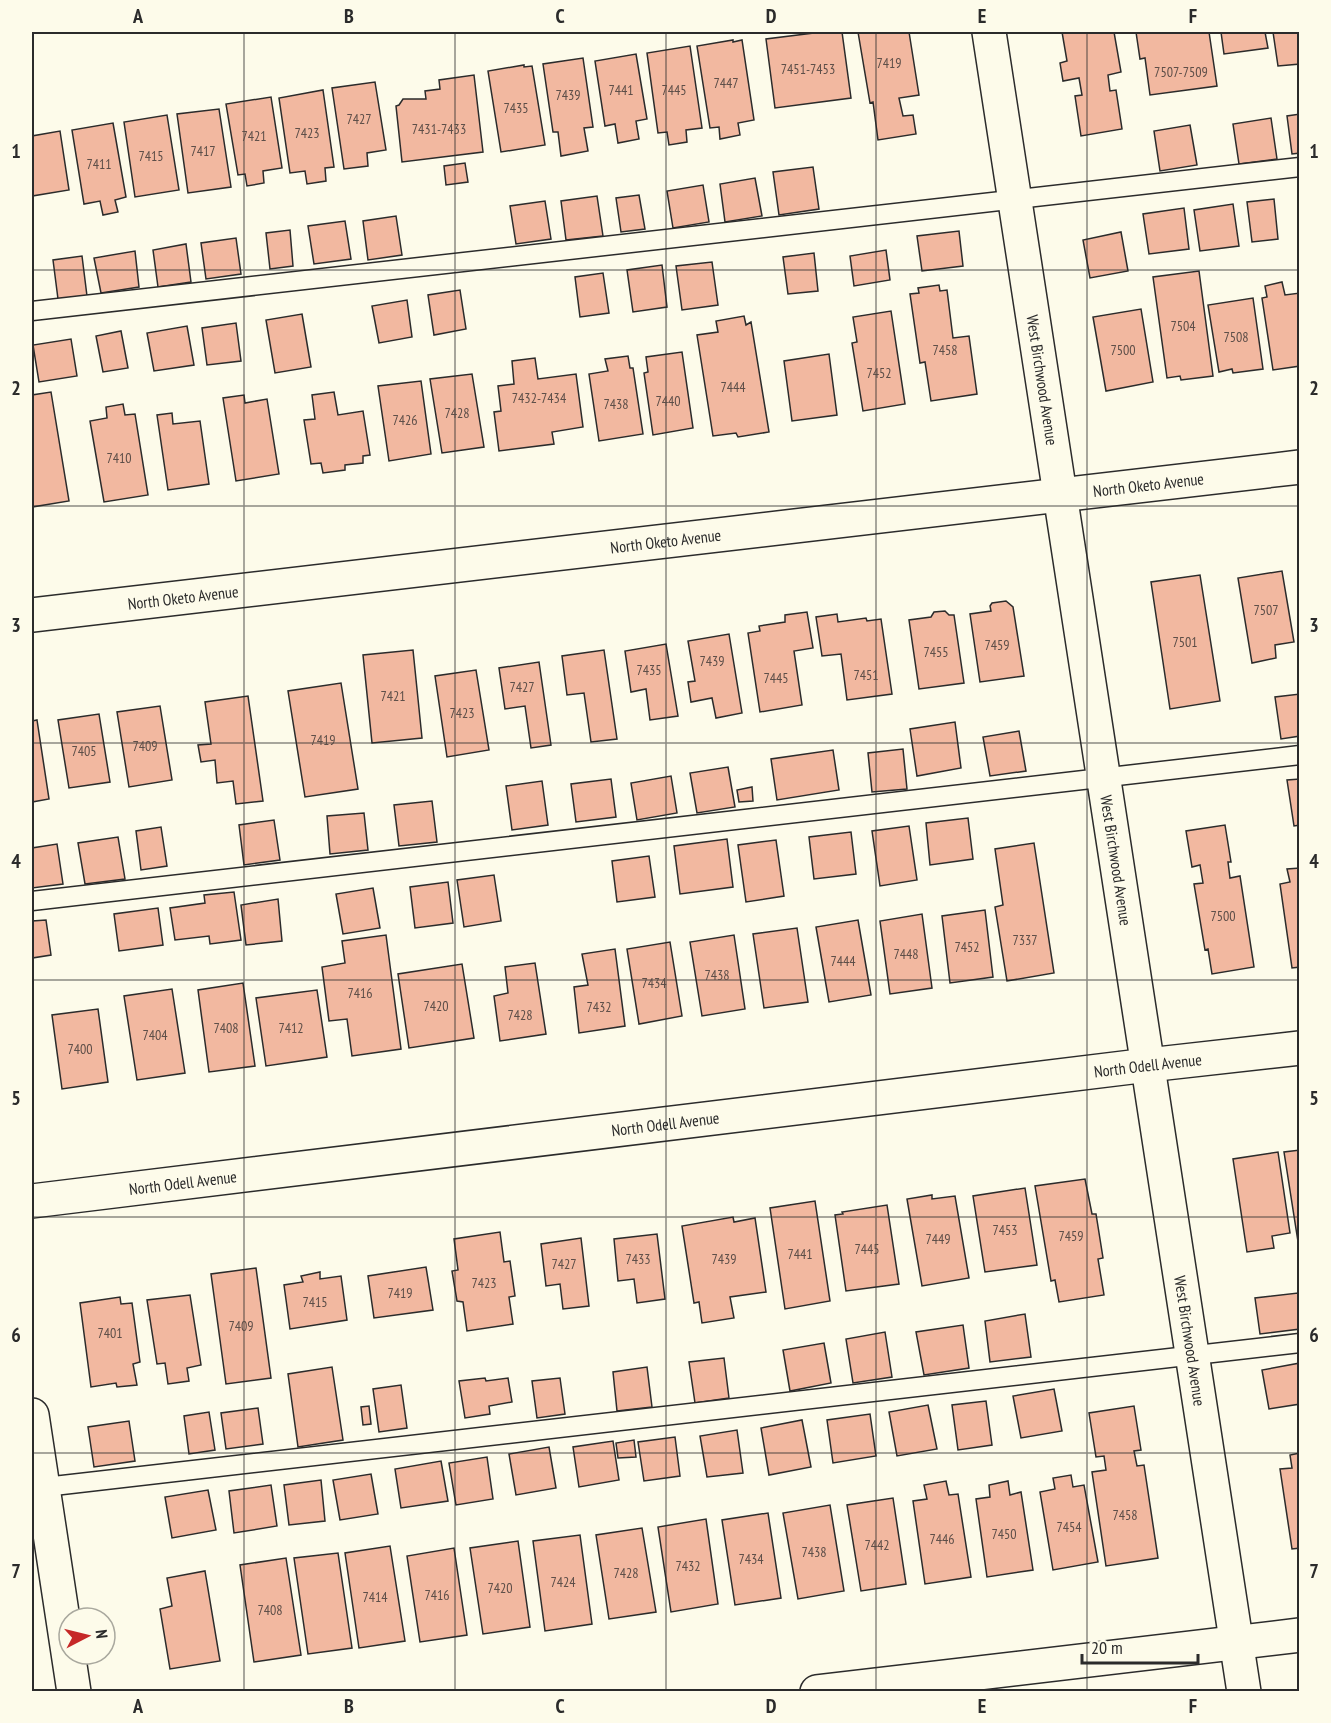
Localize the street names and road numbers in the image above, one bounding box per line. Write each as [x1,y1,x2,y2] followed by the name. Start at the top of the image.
[1023,313,1062,447] street label: West Birchwood Avenue
[1092,468,1205,501] street label: North Oketo Avenue
[609,525,722,557] street label: North Oketo Avenue
[127,581,239,614] street label: North Oketo Avenue
[1096,794,1136,927] street label: West Birchwood Avenue
[1093,1049,1203,1082] street label: North Odell Avenue
[610,1107,720,1140] street label: North Odell Avenue
[128,1166,238,1199] street label: North Odell Avenue
[1170,1274,1210,1407] street label: West Birchwood Avenue

